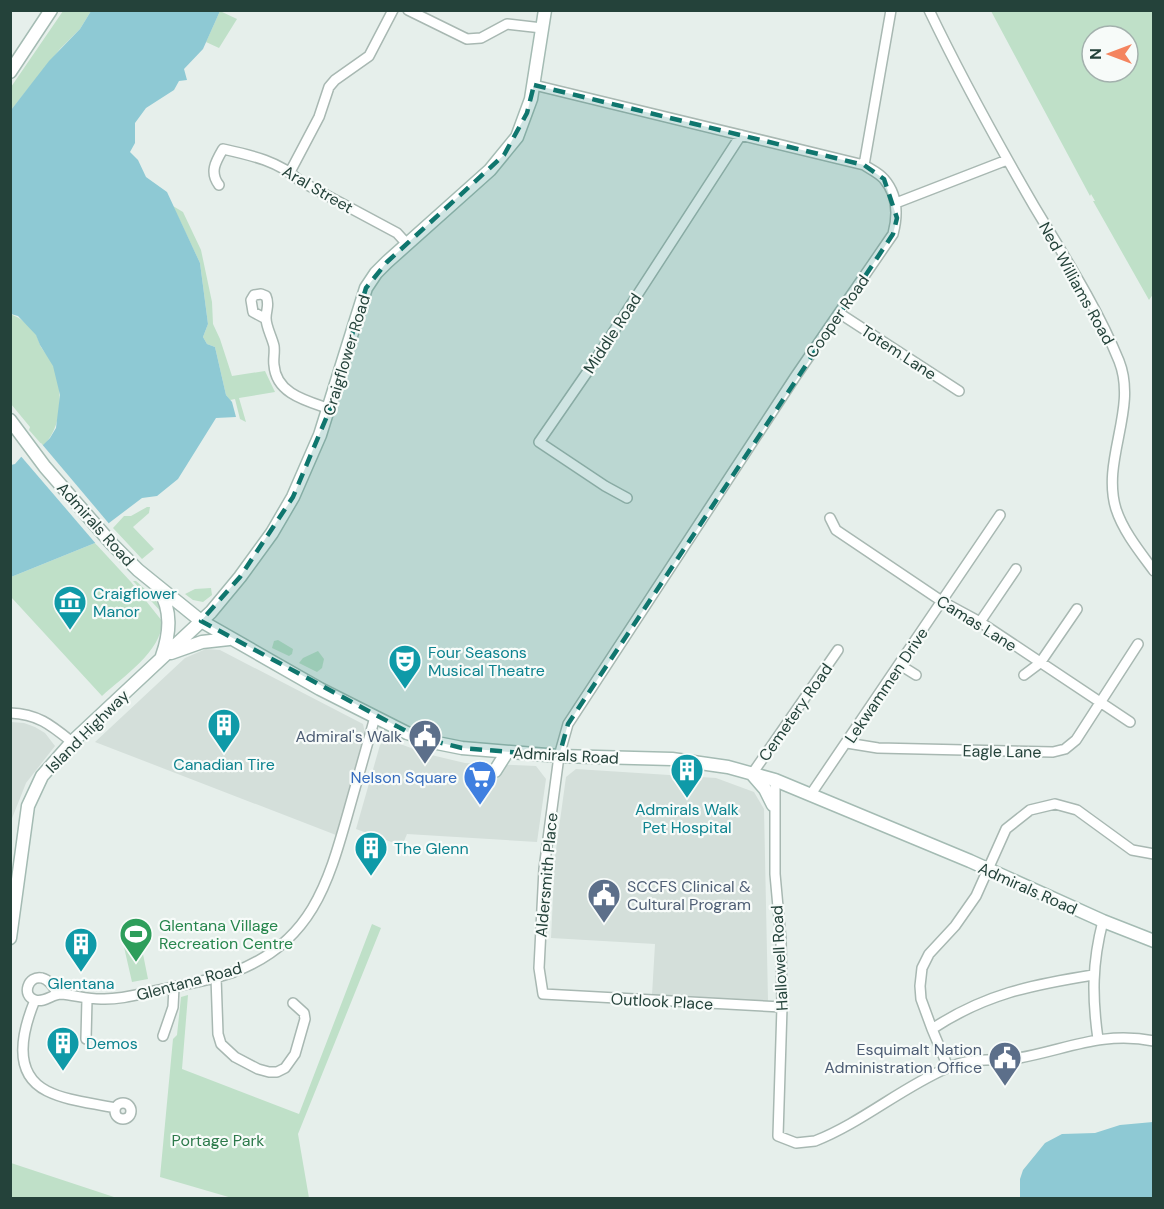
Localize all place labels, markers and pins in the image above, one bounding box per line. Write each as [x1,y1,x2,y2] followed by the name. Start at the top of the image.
[93,583,177,622] place label: Craigflower Manor
[52,584,88,631] museum icon: Craigflower Manor
[428,642,545,681] place label: Four Seasons Musical Theatre
[387,643,423,690] theatre icon: Four Seasons Musical Theatre
[206,707,242,754] building icon: Canadian Tire
[407,718,443,765] public building icon: Admiral's Walk
[296,726,402,747] place label: Admiral's Walk
[669,752,705,799] building icon: Admirals Walk Pet Hospital
[173,754,275,775] place label: Canadian Tire
[462,759,498,806] supermarket icon: Nelson Square
[350,767,457,788] place label: Nelson Square
[635,799,739,838] place label: Admirals Walk Pet Hospital
[353,830,389,877] building icon: The Glenn
[394,838,469,859] place label: The Glenn
[627,876,751,915] place label: SCCFS Clinical & Cultural Program
[586,877,622,924] public building icon: SCCFS Clinical & Cultural Program
[159,915,293,954] place label: Glentana Village Recreation Centre
[118,916,154,963] sports icon: Glentana Village Recreation Centre
[63,926,99,973] building icon: Glentana
[48,973,114,994] place label: Glentana
[45,1025,81,1072] building icon: Demos
[86,1033,138,1054] place label: Demos
[824,1039,982,1078] place label: Esquimalt Nation Administration Office
[987,1040,1023,1087] public building icon: Esquimalt Nation Administration Office

